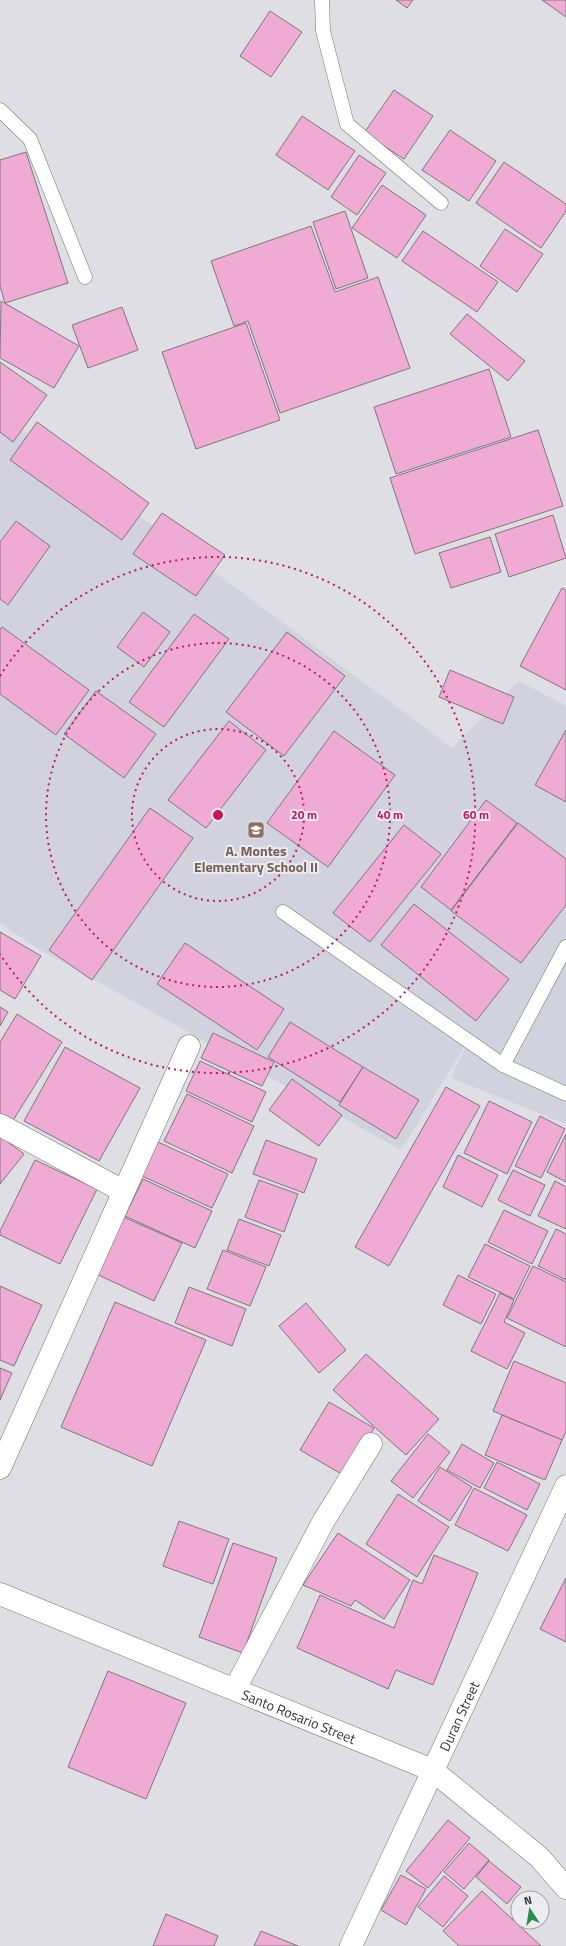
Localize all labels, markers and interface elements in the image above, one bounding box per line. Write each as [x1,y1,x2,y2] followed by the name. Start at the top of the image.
[291,805,317,824] text: 20 m
[377,805,403,824] text: 40 m
[463,805,489,824] text: 60 m
[211,808,225,822] centre of rings
[246,820,266,840] school or university icon: A. Montes Elementary School II
[194,840,318,877] place label: A. Montes Elementary School II
[433,1677,484,1754] street label: Duran Street
[239,1683,359,1749] street label: Santo Rosario Street
[510,1890,550,1930] north arrow
[523,1892,533,1909] text: N

